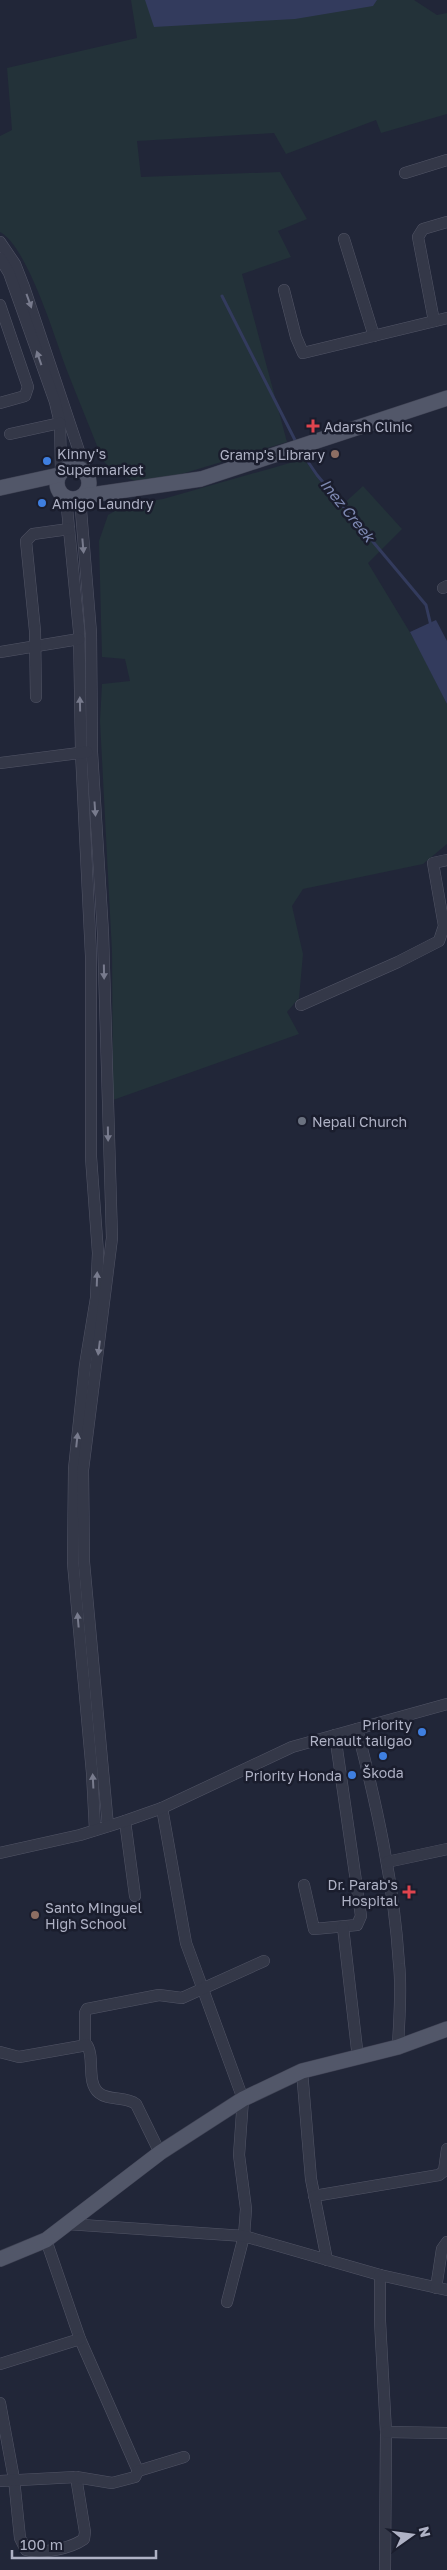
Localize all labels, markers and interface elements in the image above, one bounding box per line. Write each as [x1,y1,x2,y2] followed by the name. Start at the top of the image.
[26,293,33,308] one-way arrow
[35,350,43,365] one-way arrow
[324,418,413,435] place label: Adarsh Clinic
[306,419,320,433] marker: Adarsh Clinic
[57,445,144,478] place label: Kinny's Supermarket
[220,446,325,463] place label: Gramp's Library
[329,448,341,460] marker: Gramp's Library
[41,455,53,467] marker: Kinny's Supermarket
[317,475,380,546] water label: Inez Creek
[52,495,154,512] place label: Amigo Laundry
[36,497,48,509] marker: Amigo Laundry
[79,539,87,555] one-way arrow
[76,695,84,711] one-way arrow
[92,802,100,818] one-way arrow
[100,964,108,980] one-way arrow
[312,1113,407,1130] place label: Nepali Church
[296,1115,308,1127] marker: Nepali Church
[104,1126,112,1142] one-way arrow
[93,1271,101,1287] one-way arrow
[94,1340,102,1356] one-way arrow
[73,1432,81,1448] one-way arrow
[74,1611,82,1627] one-way arrow
[310,1716,412,1749] place label: Priority Renault taligao
[416,1726,428,1738] marker: Priority Renault taligao
[377,1750,389,1762] marker: Škoda
[362,1764,404,1781] place label: Škoda
[245,1767,342,1784] place label: Priority Honda
[346,1769,358,1781] marker: Priority Honda
[88,1773,96,1789] one-way arrow
[328,1876,398,1909] place label: Dr. Parab's Hospital
[402,1885,416,1899] marker: Dr. Parab's Hospital
[45,1899,142,1932] place label: Santo Minguel High School
[29,1909,41,1921] marker: Santo Minguel High School
[387,2510,437,2560] north arrow
[416,2525,435,2539] text: N
[12,2528,156,2560] scale bar
[20,2535,63,2553] text: 100 m

